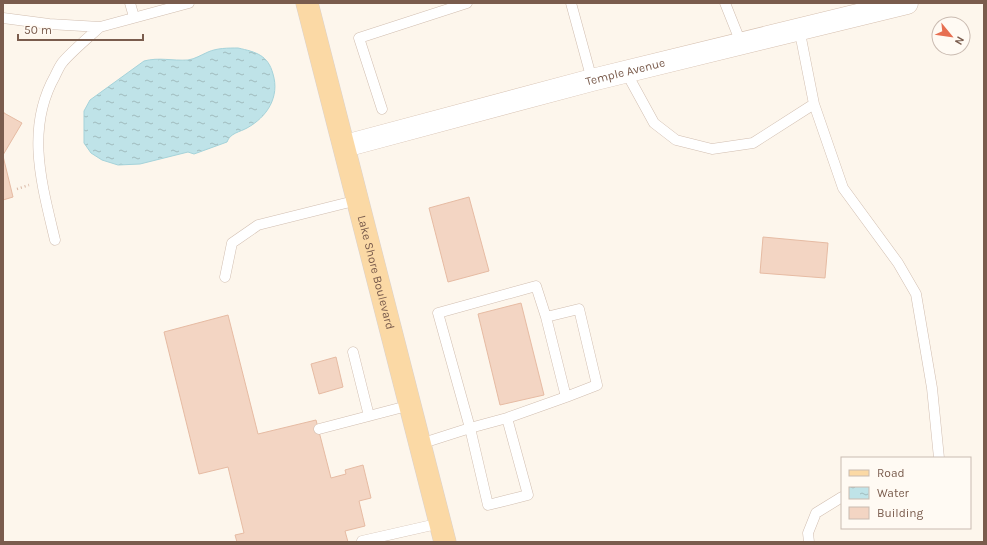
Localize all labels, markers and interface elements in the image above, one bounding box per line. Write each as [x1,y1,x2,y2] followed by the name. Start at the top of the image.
[18,16,143,42] scale bar
[931,16,971,56] north arrow
[24,23,52,37] text: 50 m
[952,34,967,47] text: N
[584,55,667,88] street label: Temple Avenue
[355,214,397,331] street label: Lake Shore Boulevard
[841,457,971,529] legend
[877,466,905,480] text: Road
[877,486,910,500] text: Water
[877,506,924,520] text: Building

